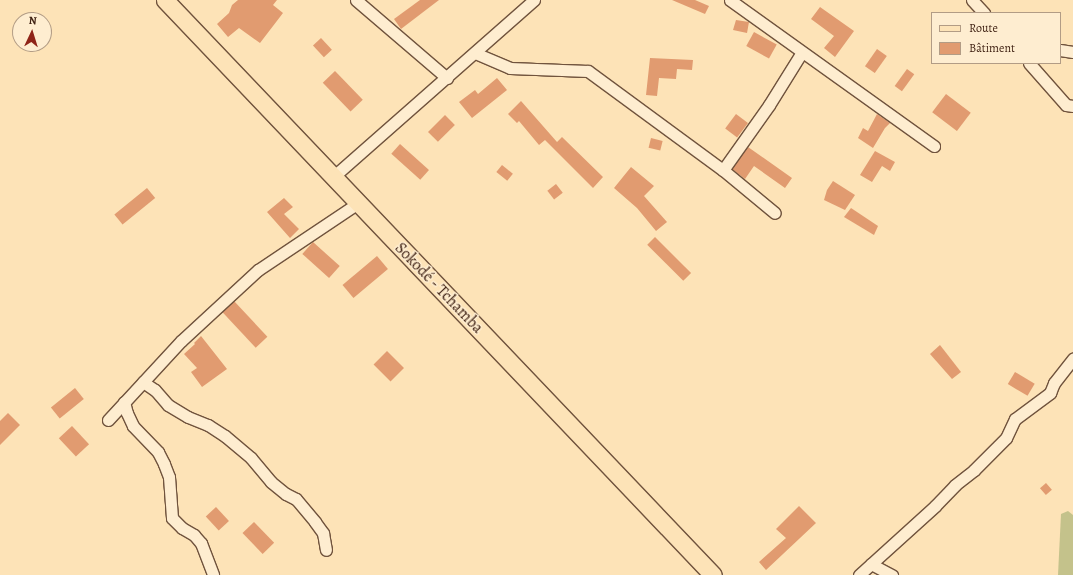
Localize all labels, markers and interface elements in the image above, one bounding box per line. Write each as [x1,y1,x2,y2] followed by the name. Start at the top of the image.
[12,12,52,52] north arrow
[931,12,1061,64] legend
[28,13,37,28] text: N
[969,20,998,36] text: Route
[969,40,1015,56] text: Bâtiment
[391,238,487,338] street label: Sokodé - Tchamba

